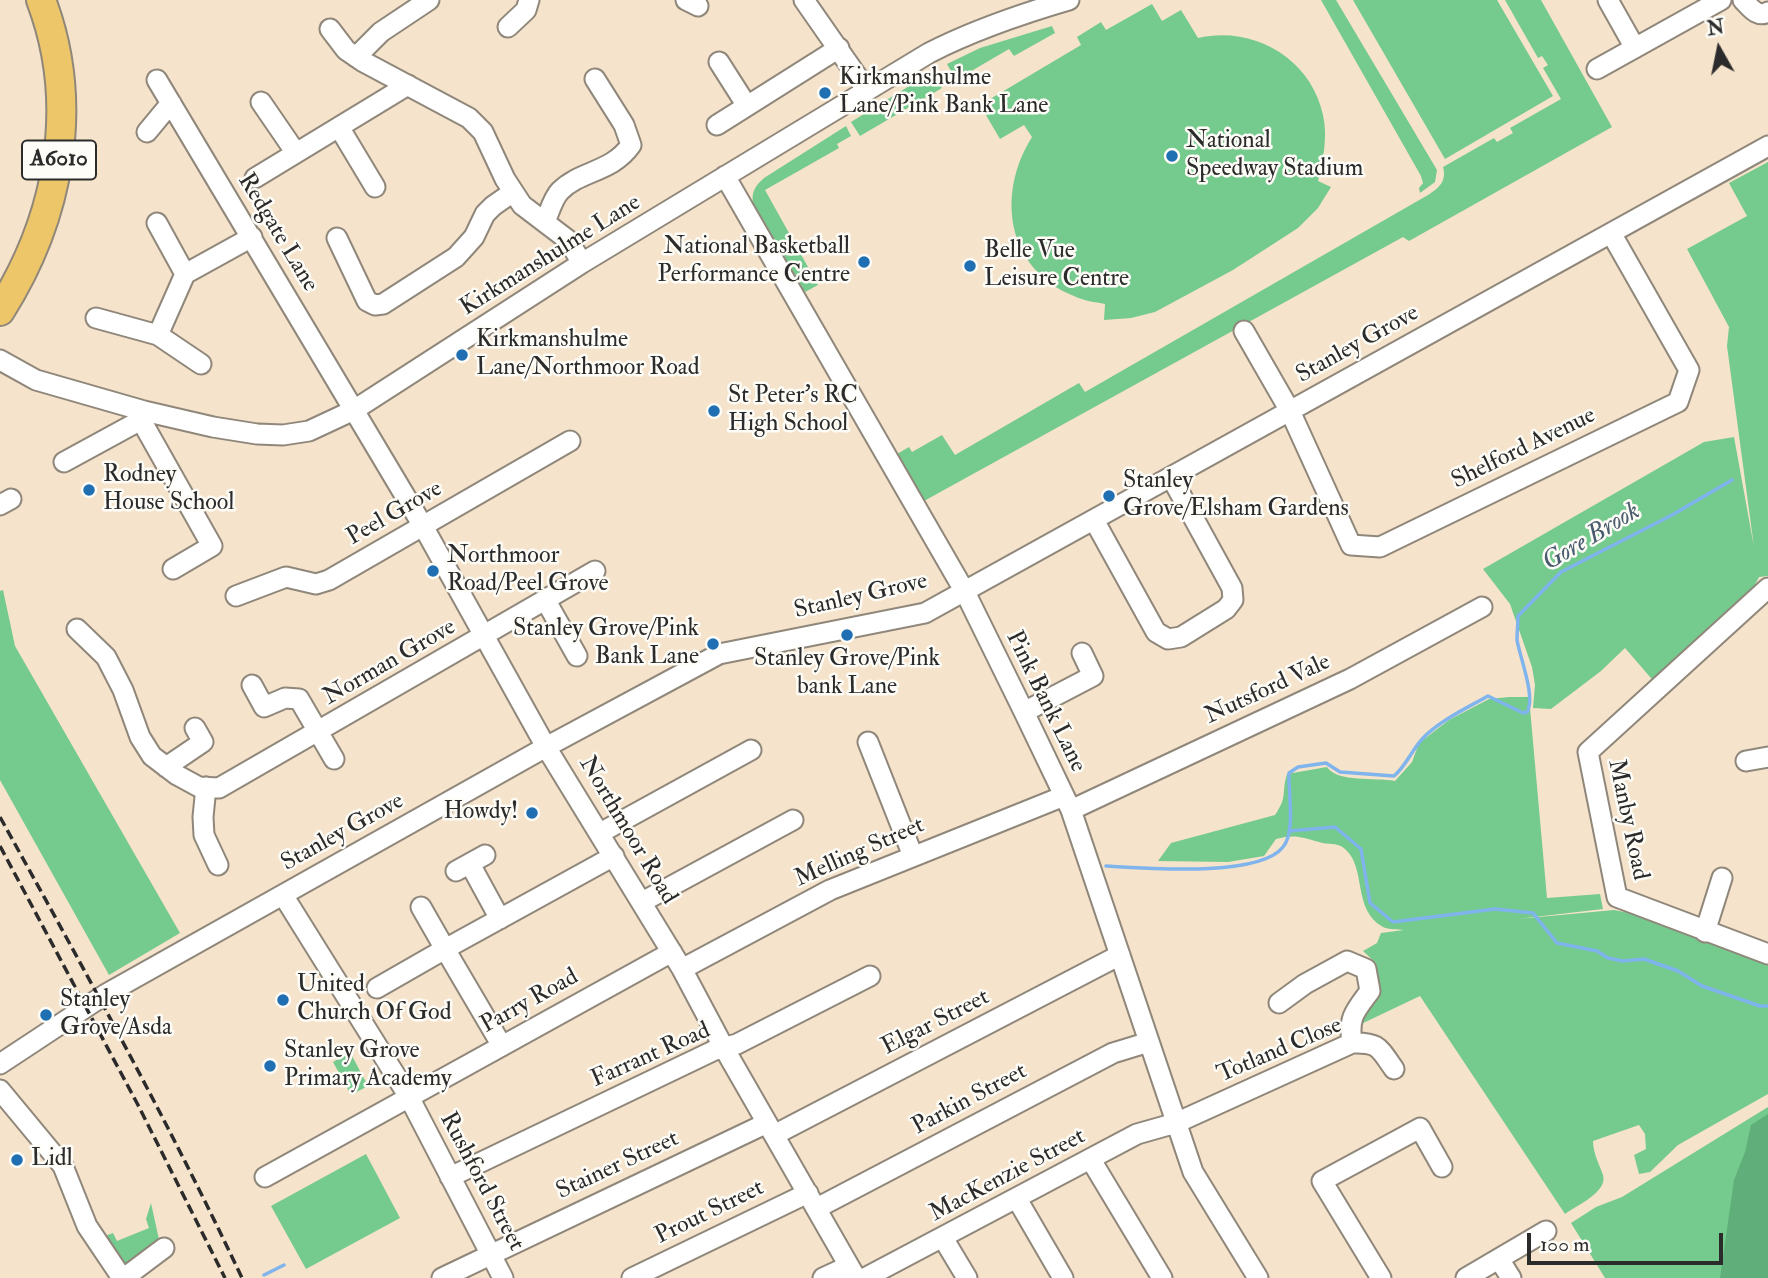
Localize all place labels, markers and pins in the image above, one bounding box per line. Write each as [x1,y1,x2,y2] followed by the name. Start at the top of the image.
[839,65,1048,121] place label: Kirkmanshulme Lane/Pink Bank Lane
[817,85,833,101] marker: Kirkmanshulme Lane/Pink Bank Lane
[1186,128,1363,184] place label: National Speedway Stadium
[1164,148,1180,164] marker: National Speedway Stadium
[657,234,850,290] place label: National Basketball Performance Centre
[984,238,1129,294] place label: Belle Vue Leisure Centre
[856,254,872,270] marker: National Basketball Performance Centre
[962,258,978,274] marker: Belle Vue Leisure Centre
[476,327,699,383] place label: Kirkmanshulme Lane/Northmoor Road
[454,347,470,363] marker: Kirkmanshulme Lane/Northmoor Road
[728,383,858,439] place label: St Peter's RC High School
[706,403,722,419] marker: St Peter's RC High School
[103,462,234,518] place label: Rodney House School
[1123,468,1349,524] place label: Stanley Grove/Elsham Gardens
[81,482,97,498] marker: Rodney House School
[1101,488,1117,504] marker: Stanley Grove/Elsham Gardens
[447,543,609,599] place label: Northmoor Road/Peel Grove
[425,563,441,579] marker: Northmoor Road/Peel Grove
[513,616,699,672] place label: Stanley Grove/Pink Bank Lane
[839,627,855,643] marker: Stanley Grove/Pink bank Lane
[705,636,721,652] marker: Stanley Grove/Pink Bank Lane
[754,646,940,702] place label: Stanley Grove/Pink bank Lane
[443,799,518,827] place label: Howdy!
[524,805,540,821] marker: Howdy!
[297,972,451,1028] place label: United Church Of God
[60,987,172,1043] place label: Stanley Grove/Asda
[275,992,291,1008] marker: United Church Of God
[38,1007,54,1023] marker: Stanley Grove/Asda
[284,1038,452,1094] place label: Stanley Grove Primary Academy
[262,1058,278,1074] marker: Stanley Grove Primary Academy
[31,1146,73,1174] place label: Lidl
[9,1152,25,1168] marker: Lidl

